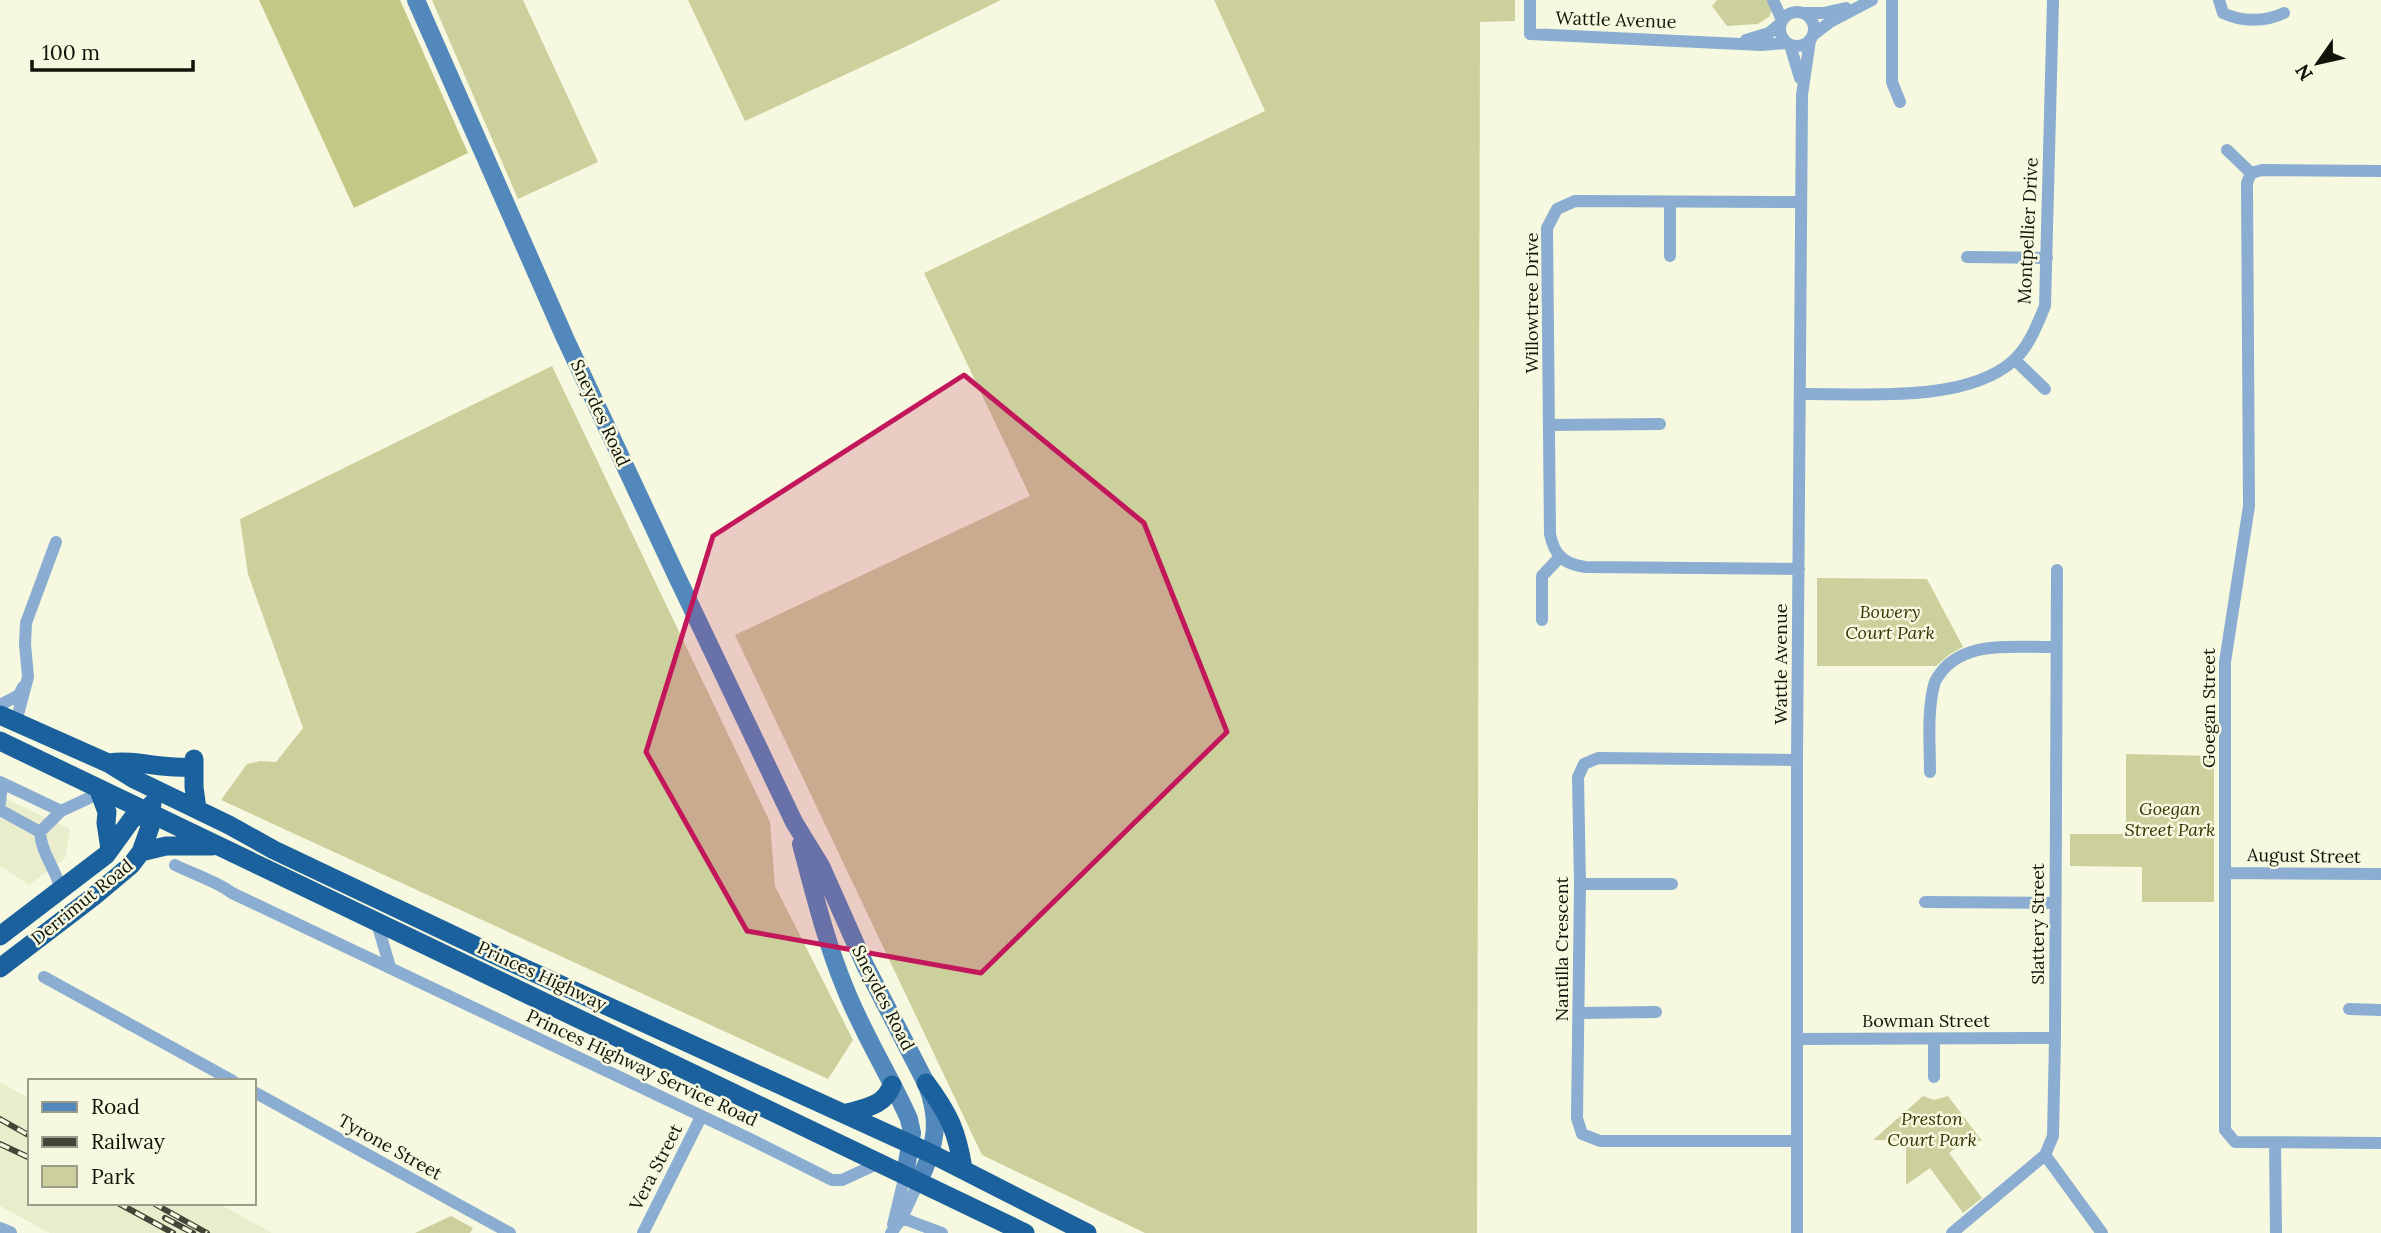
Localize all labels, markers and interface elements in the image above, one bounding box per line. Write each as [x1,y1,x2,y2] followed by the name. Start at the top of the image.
[1555,6,1677,33] street label: Wattle Avenue
[32,28,192,72] scale bar
[2283,28,2353,98] north arrow
[42,39,100,66] text: 100 m
[2290,59,2318,85] text: N
[2012,157,2043,305] street label: Montpellier Drive
[1520,232,1543,374] street label: Willowtree Drive
[566,356,635,470] street label: Sneydes Road
[1845,600,1935,644] park label: Bowery Court Park
[1769,603,1792,724] street label: Wattle Avenue
[2197,648,2220,768] street label: Goegan Street
[2125,797,2215,841] park label: Goegan Street Park
[2246,843,2361,868] street label: August Street
[26,853,137,950] street label: Derrimut Road
[2026,863,2049,985] street label: Slattery Street
[1550,877,1573,1021] street label: Nantilla Crescent
[474,936,611,1016] street label: Princes Highway
[847,941,920,1055] street label: Sneydes Road
[523,1004,762,1131] street label: Princes Highway Service Road
[1862,1009,1990,1032] street label: Bowman Street
[28,1079,256,1205] legend
[91,1093,140,1120] text: Road
[1887,1107,1977,1151] park label: Preston Court Park
[334,1108,446,1185] street label: Tyrone Street
[624,1120,687,1215] street label: Vera Street
[91,1128,165,1155] text: Railway
[91,1163,135,1190] text: Park

